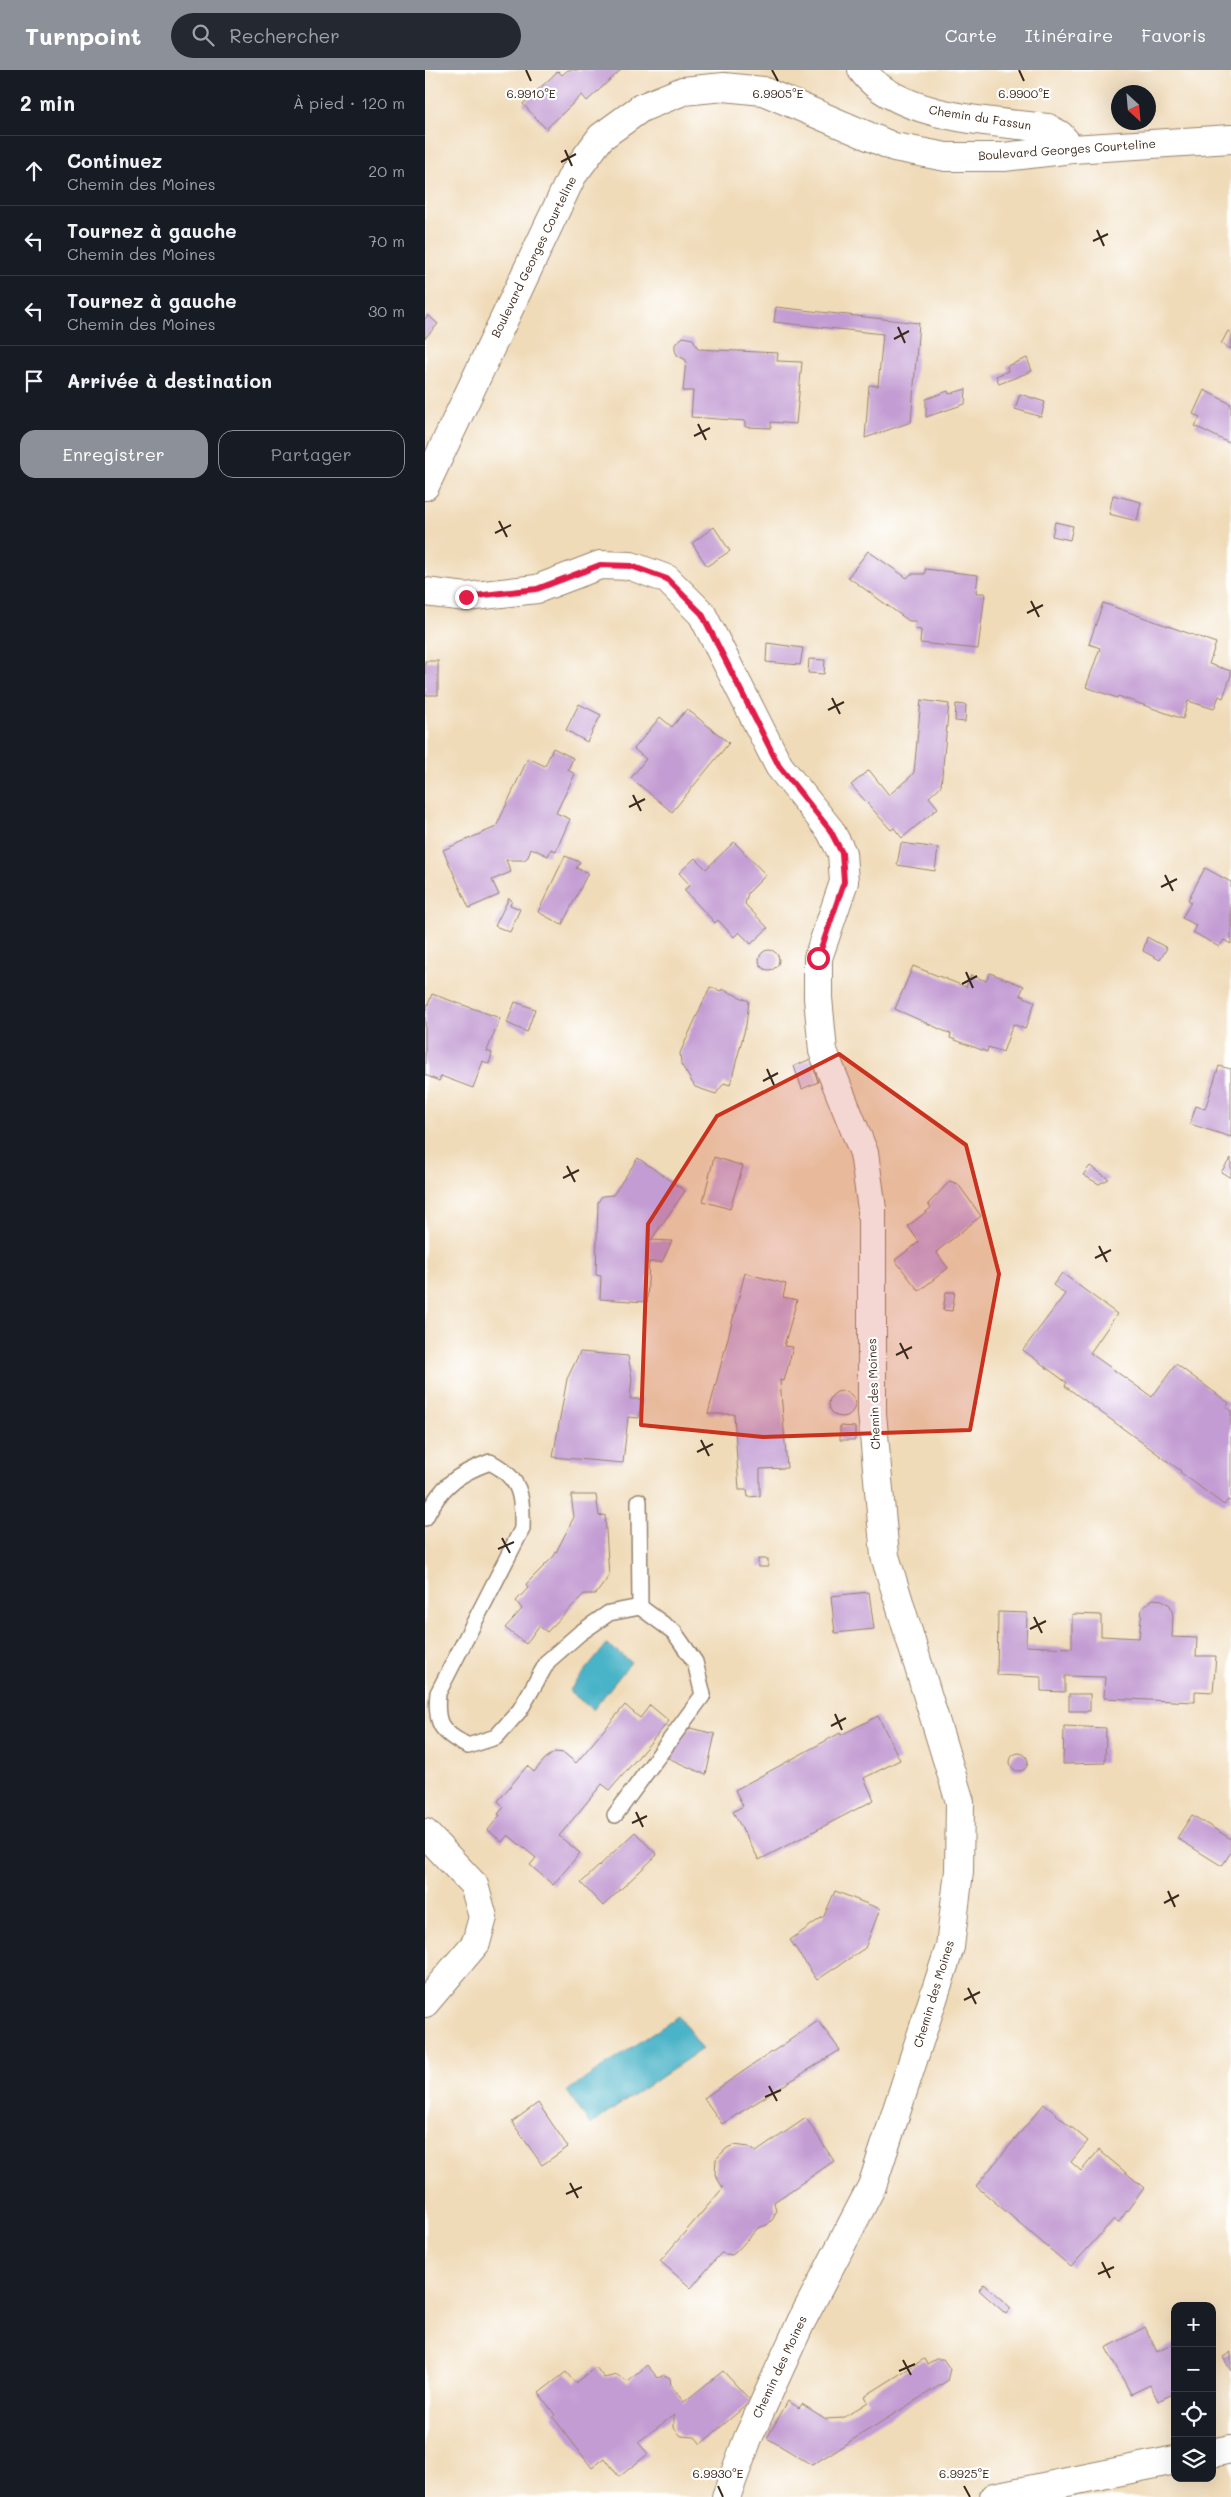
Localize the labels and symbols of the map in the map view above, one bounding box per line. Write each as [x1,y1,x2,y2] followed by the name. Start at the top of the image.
[506,85,556,101] text: 6.9910°E
[753,85,804,101] text: 6.9905°E
[998,85,1050,101] text: 6.9900°E
[1111,85,1156,130] north arrow
[928,101,1033,133] street label: Chemin du Fassun
[978,135,1156,163] street label: Boulevard Georges Courteline
[487,173,579,340] street label: Boulevard Georges Courteline
[455,586,478,609] route end
[807,947,830,970] route start
[863,1338,883,1450] street label: Chemin des Moines
[909,1938,957,2049] street label: Chemin des Moines
[748,2313,810,2420] street label: Chemin des Moines
[693,2465,744,2481] text: 6.9930°E
[939,2465,989,2481] text: 6.9925°E

